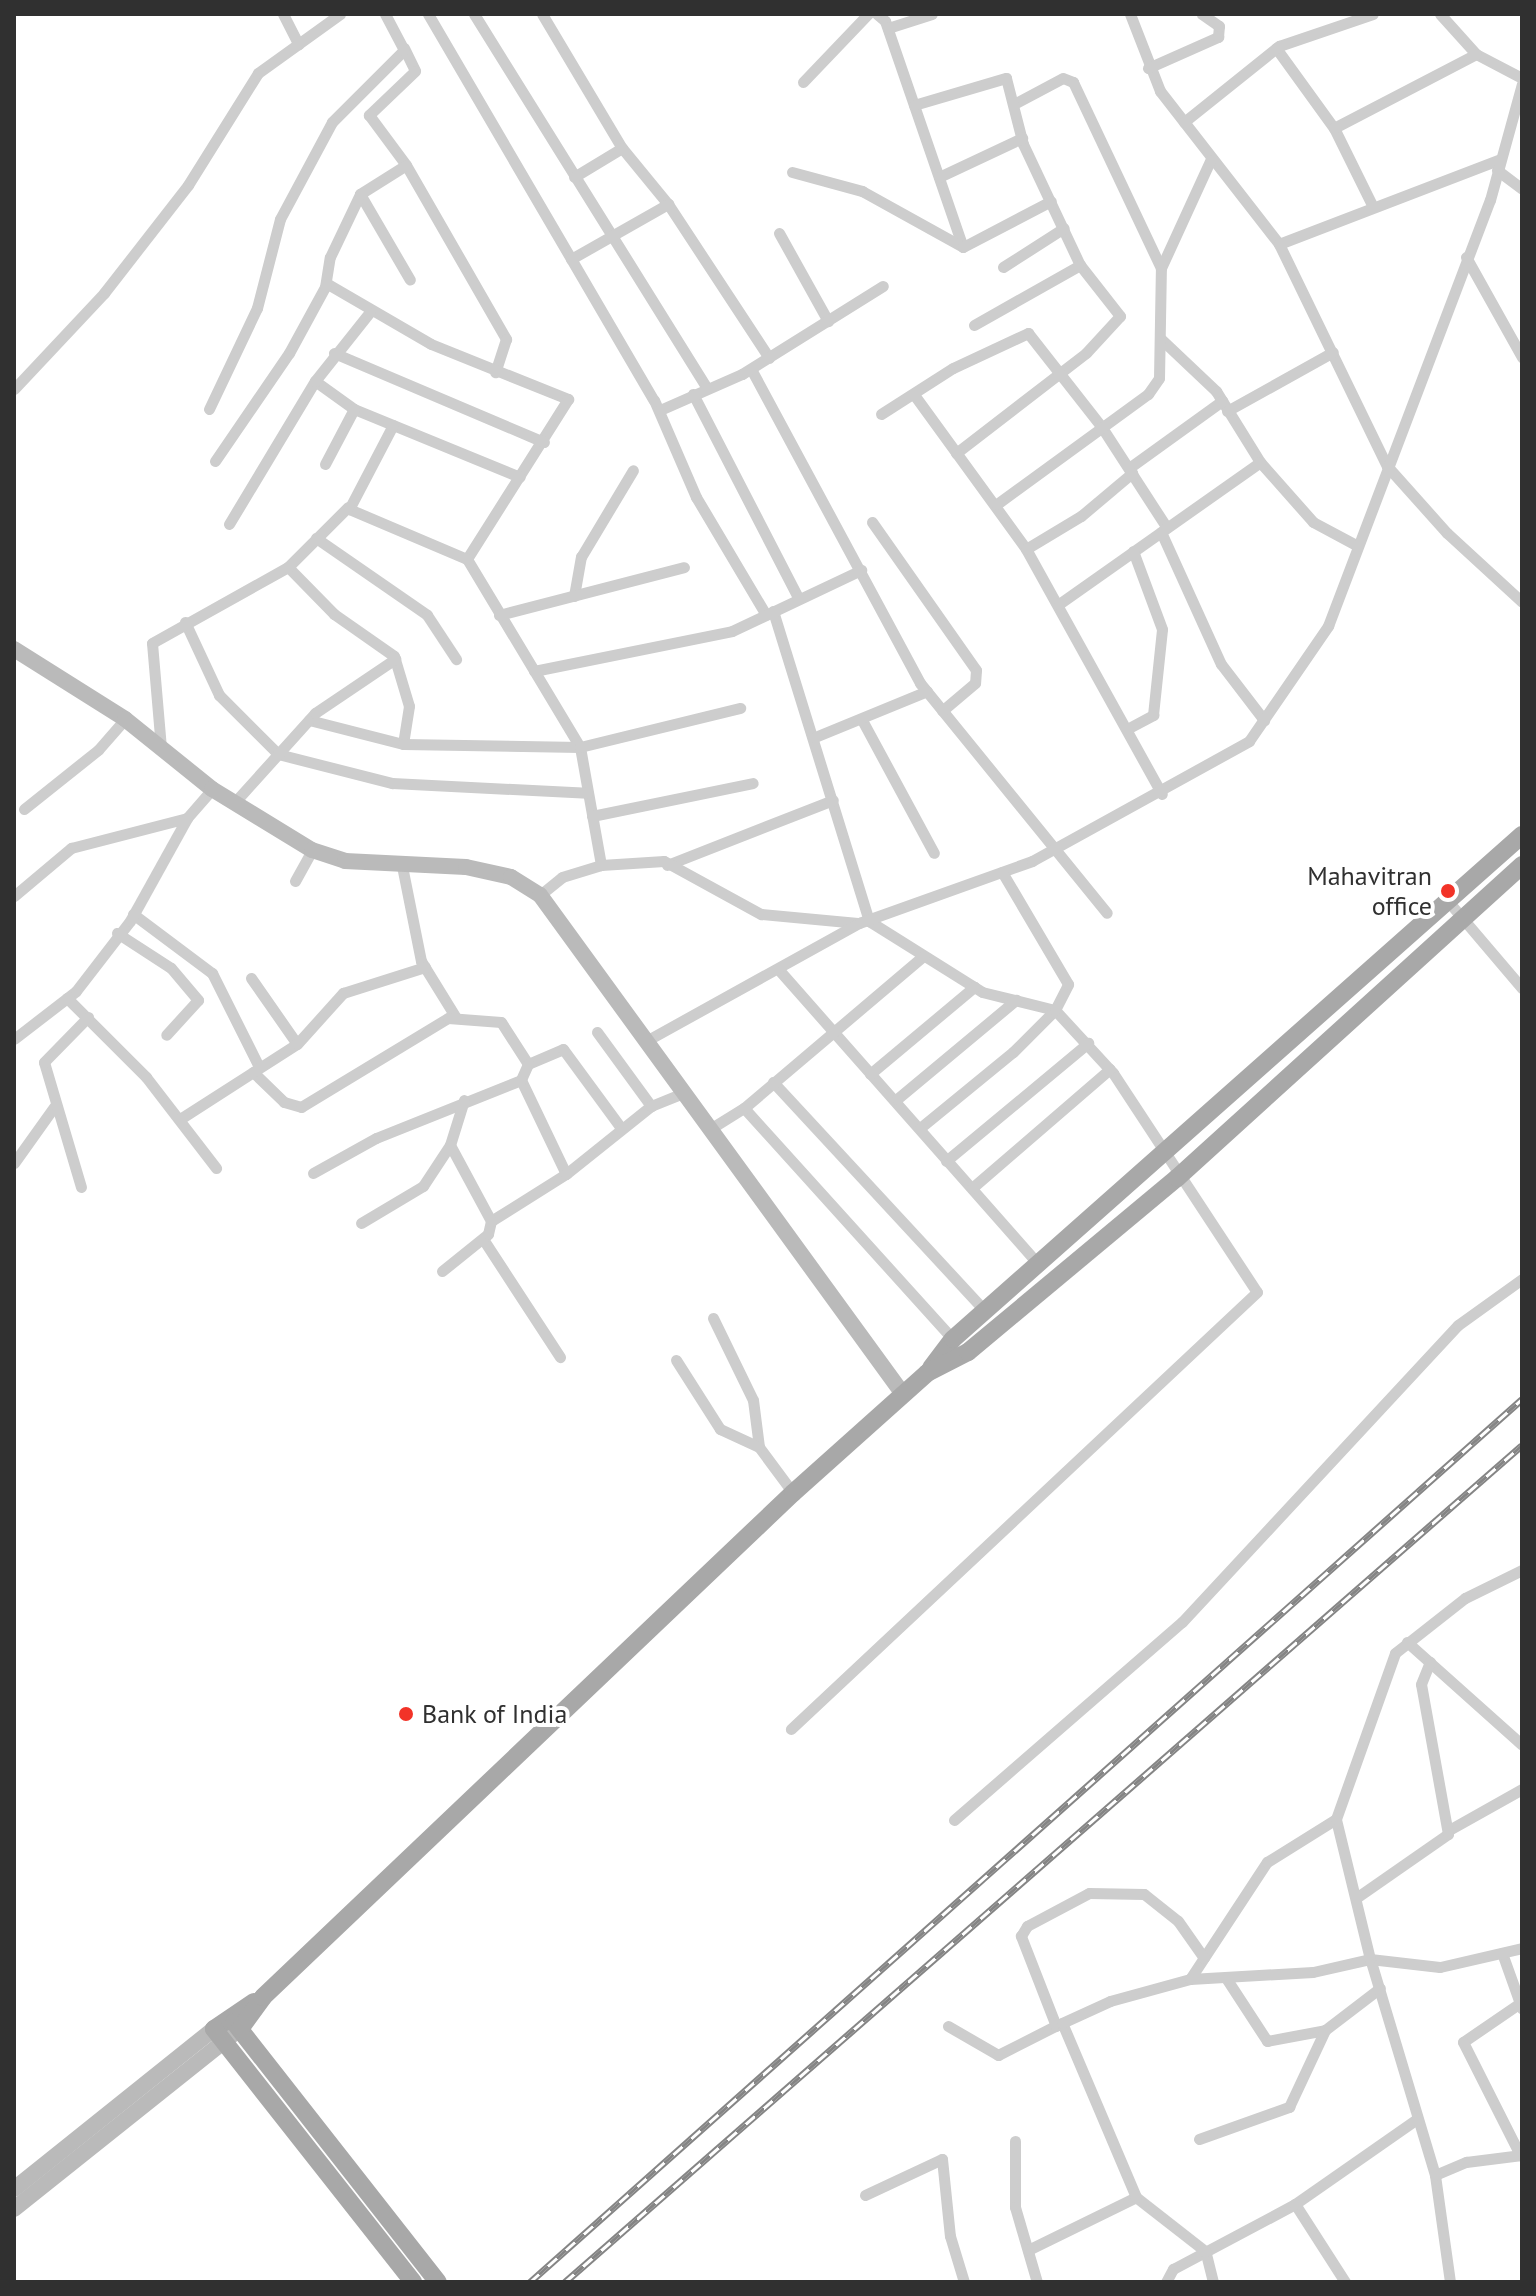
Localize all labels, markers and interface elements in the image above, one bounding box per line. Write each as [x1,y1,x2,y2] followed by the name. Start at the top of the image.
[1307,860,1432,922] place label: Mahavitran office
[1439,882,1457,900] marker: Mahavitran office
[422,1698,568,1730] place label: Bank of India
[397,1705,415,1723] marker: Bank of India

